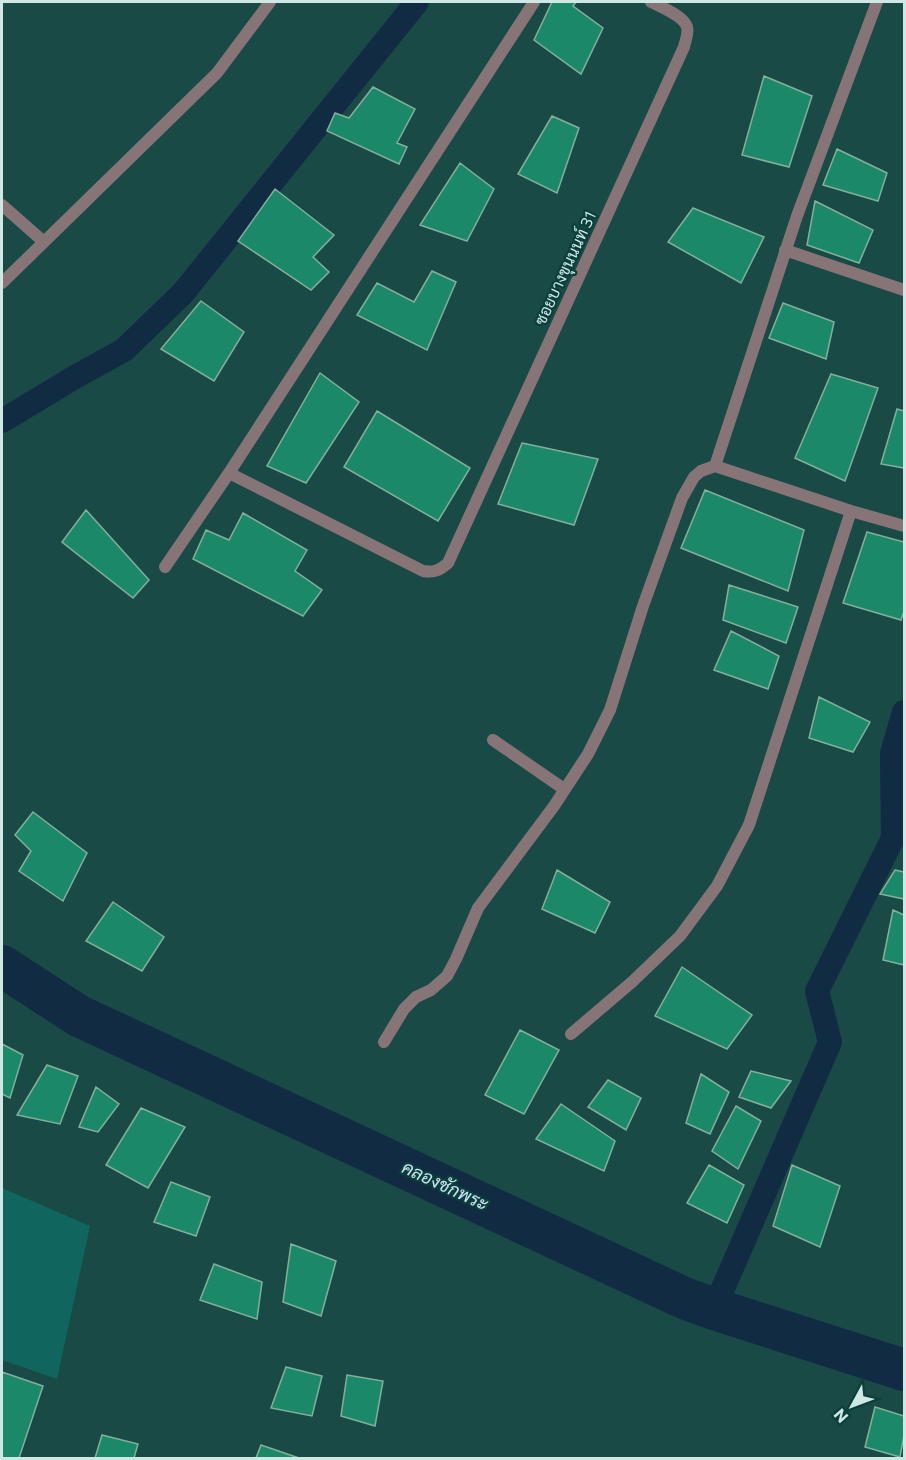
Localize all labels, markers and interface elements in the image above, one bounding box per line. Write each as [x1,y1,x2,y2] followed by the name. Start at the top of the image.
[528,207,602,329] street label: ซอยบางขุนนนท์ 31
[399,1156,492,1215] water label: คลองชักพระ
[822,1376,882,1436] north arrow
[829,1405,851,1427] text: N

